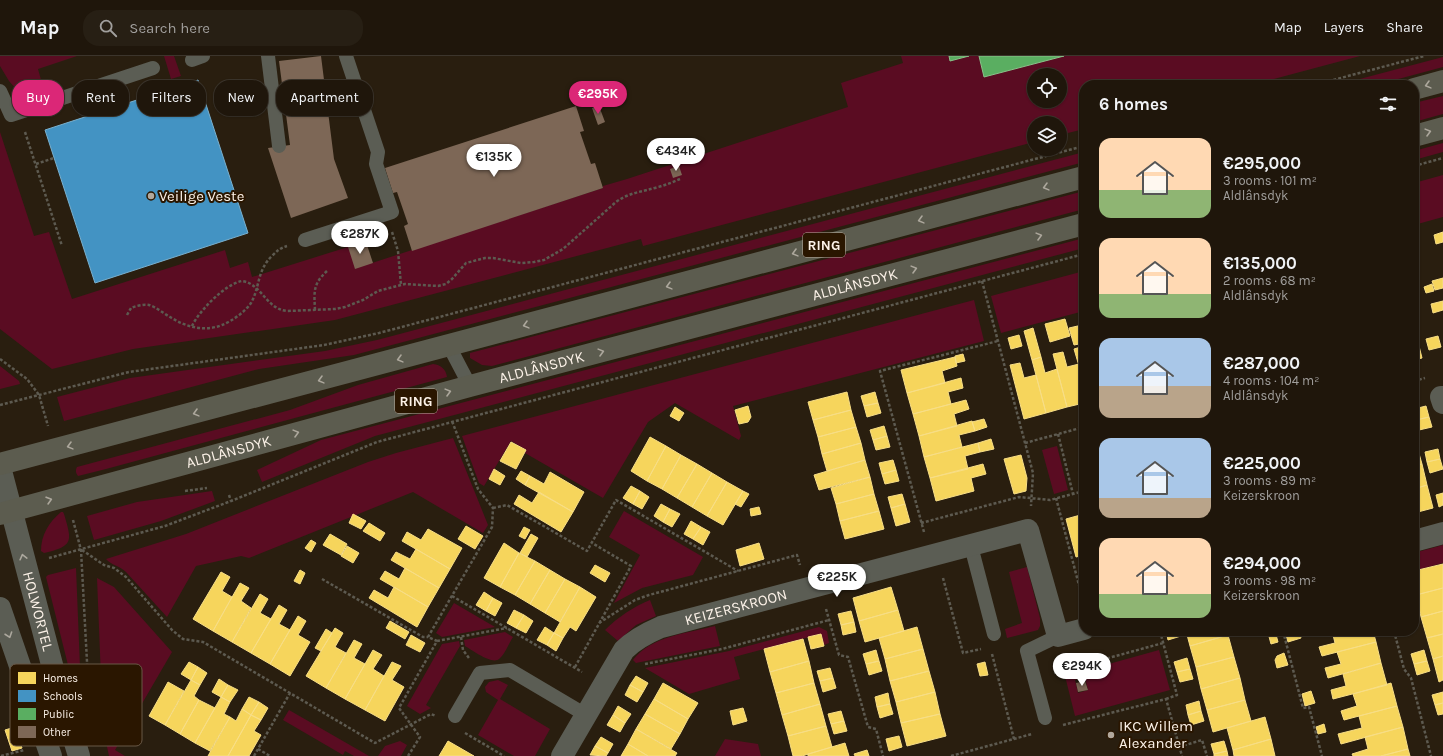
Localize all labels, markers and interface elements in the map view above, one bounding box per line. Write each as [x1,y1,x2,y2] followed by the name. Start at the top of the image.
[83,10,363,46] search box
[20,17,59,39] text: Map
[97,17,119,39] icon: search
[129,19,210,37] text: Search here
[1274,19,1302,36] text: Map
[1324,19,1364,36] text: Layers
[1386,19,1423,36] text: Share
[1027,68,1067,156] map controls
[1027,68,1067,108] button: locate
[12,80,64,116] chip: Buy
[72,80,129,116] chip: Rent
[137,80,206,116] chip: Filters
[214,80,268,116] chip: New
[276,80,373,116] chip: Apartment
[1425,80,1432,89] one-way arrow
[570,81,626,115] pin: €295K
[578,86,618,101] text: €295K
[1377,93,1399,115] icon: filters
[1099,94,1168,114] text: 6 homes
[1027,116,1067,156] button: layers
[1425,128,1432,137] one-way arrow
[648,138,704,172] pin: €434K
[656,143,696,158] text: €434K
[466,144,522,178] pin: €135K
[475,149,513,164] text: €135K
[1223,153,1301,173] text: €295,000
[1131,154,1179,202] icon: home
[1223,173,1317,188] text: 3 rooms · 101 m²
[1043,182,1050,190] one-way arrow
[159,187,244,205] place label: Veilige Veste
[1223,188,1288,203] text: Aldlânsdyk
[146,191,156,201] marker: Veilige Veste
[917,215,924,224] one-way arrow
[332,221,388,255] pin: €287K
[340,226,380,241] text: €287K
[1036,232,1043,240] one-way arrow
[803,233,845,257] road number: RING
[792,248,799,257] one-way arrow
[1223,253,1297,273] text: €135,000
[1131,254,1179,302] icon: home
[810,265,899,304] street label: ALDLÂNSDYK
[910,265,917,274] one-way arrow
[1223,273,1316,288] text: 2 rooms · 68 m²
[666,281,673,290] one-way arrow
[1223,288,1288,303] text: Aldlânsdyk
[522,320,529,329] one-way arrow
[497,347,586,387] street label: ALDLÂNSDYK
[597,348,604,357] one-way arrow
[1223,353,1300,373] text: €287,000
[397,354,404,363] one-way arrow
[1131,354,1179,402] icon: home
[1223,373,1319,388] text: 4 rooms · 104 m²
[318,375,325,384] one-way arrow
[445,388,452,397] one-way arrow
[1223,388,1288,403] text: Aldlânsdyk
[395,389,437,413] road number: RING
[193,408,200,417] one-way arrow
[292,430,299,438] one-way arrow
[184,432,273,472] street label: ALDLÂNSDYK
[67,441,74,450] one-way arrow
[1223,453,1301,473] text: €225,000
[1131,454,1179,502] icon: home
[1223,473,1316,488] text: 3 rooms · 89 m²
[1223,488,1300,503] text: Keizerskroon
[45,496,52,505] one-way arrow
[1223,553,1301,573] text: €294,000
[19,554,27,560] one-way arrow
[1131,554,1179,602] icon: home
[809,564,865,598] pin: €225K
[19,569,57,653] street label: HOLWORTEL
[817,569,857,584] text: €225K
[1223,573,1316,588] text: 3 rooms · 98 m²
[683,585,789,629] street label: KEIZERSKROON
[1223,588,1300,603] text: Keizerskroon
[4,632,13,639] one-way arrow
[1054,653,1110,687] pin: €294K
[1062,658,1102,673] text: €294K
[10,664,142,746] legend
[43,672,78,685] text: Homes
[43,690,83,703] text: Schools
[43,708,75,721] text: Public
[1119,717,1193,752] place label: IKC Willem Alexander
[43,726,71,739] text: Other
[1106,730,1116,740] marker: IKC Willem Alexander

